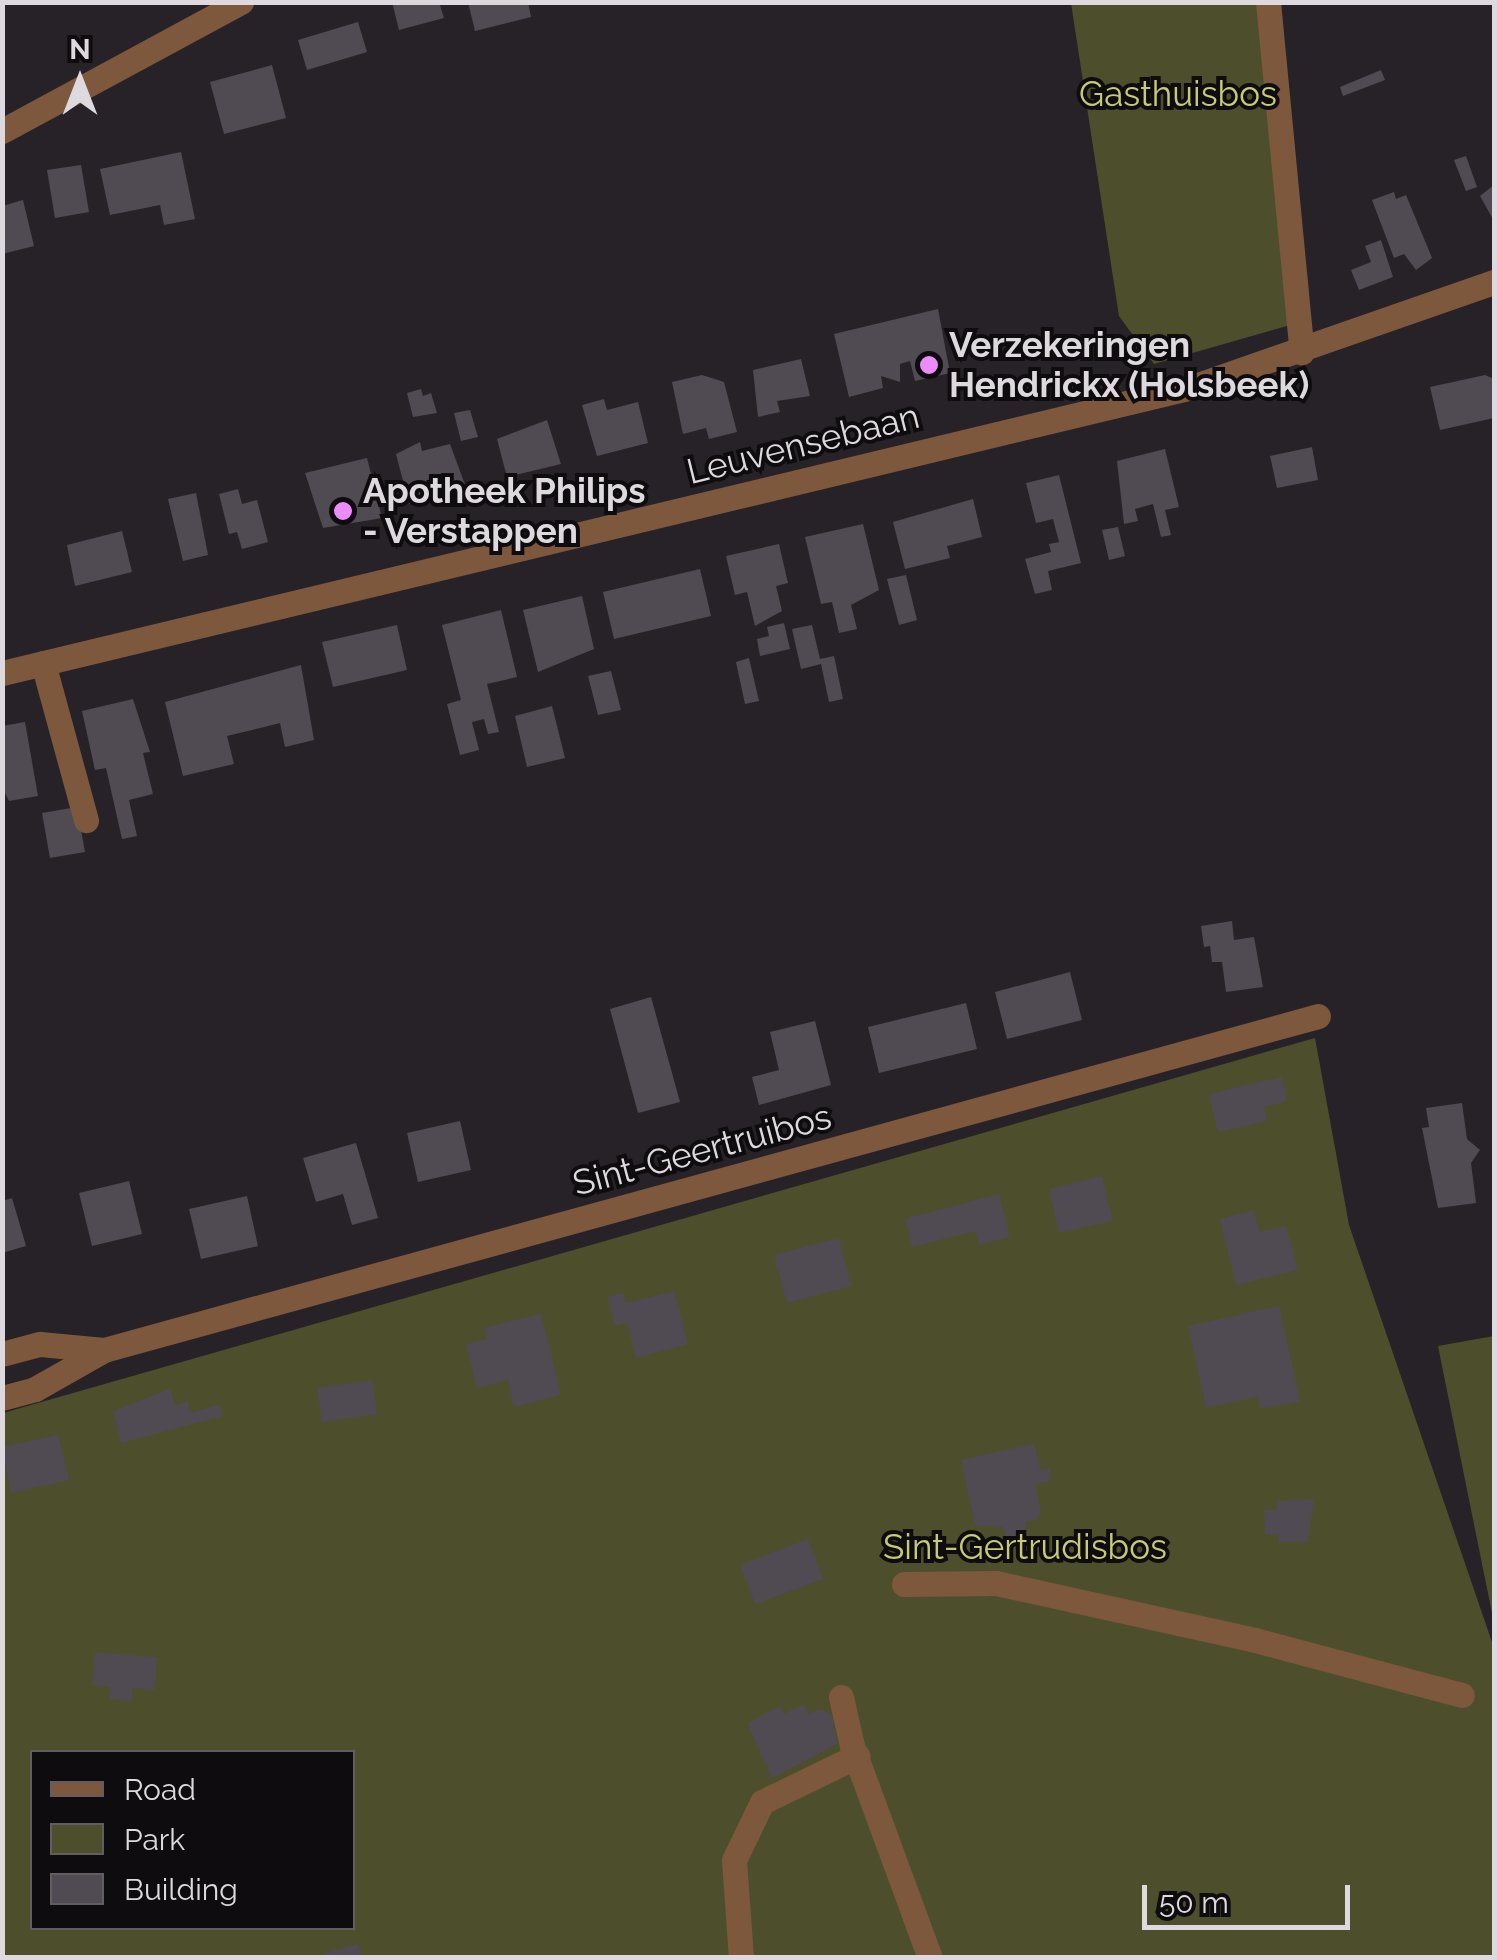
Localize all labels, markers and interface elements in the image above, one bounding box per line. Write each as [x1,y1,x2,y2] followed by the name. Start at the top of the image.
[30,30,130,130] north arrow
[69,33,91,66] text: N
[1079,73,1277,115] park label: Gasthuisbos
[949,324,1309,406] place label: Verzekeringen Hendrickx (Holsbeek)
[918,354,940,376] marker: Verzekeringen Hendrickx (Holsbeek)
[682,395,924,493] street label: Leuvensebaan
[363,470,645,552] place label: Apotheek Philips - Verstappen
[332,500,354,522] marker: Apotheek Philips - Verstappen
[568,1095,836,1205] street label: Sint-Geertruibos
[883,1526,1167,1568] park label: Sint-Gertrudisbos
[30,1750,355,1930] legend
[124,1772,196,1807] text: Road
[124,1822,185,1857] text: Park
[1147,1865,1354,1927] scale bar
[124,1872,238,1907] text: Building
[1159,1885,1229,1920] text: 50 m

